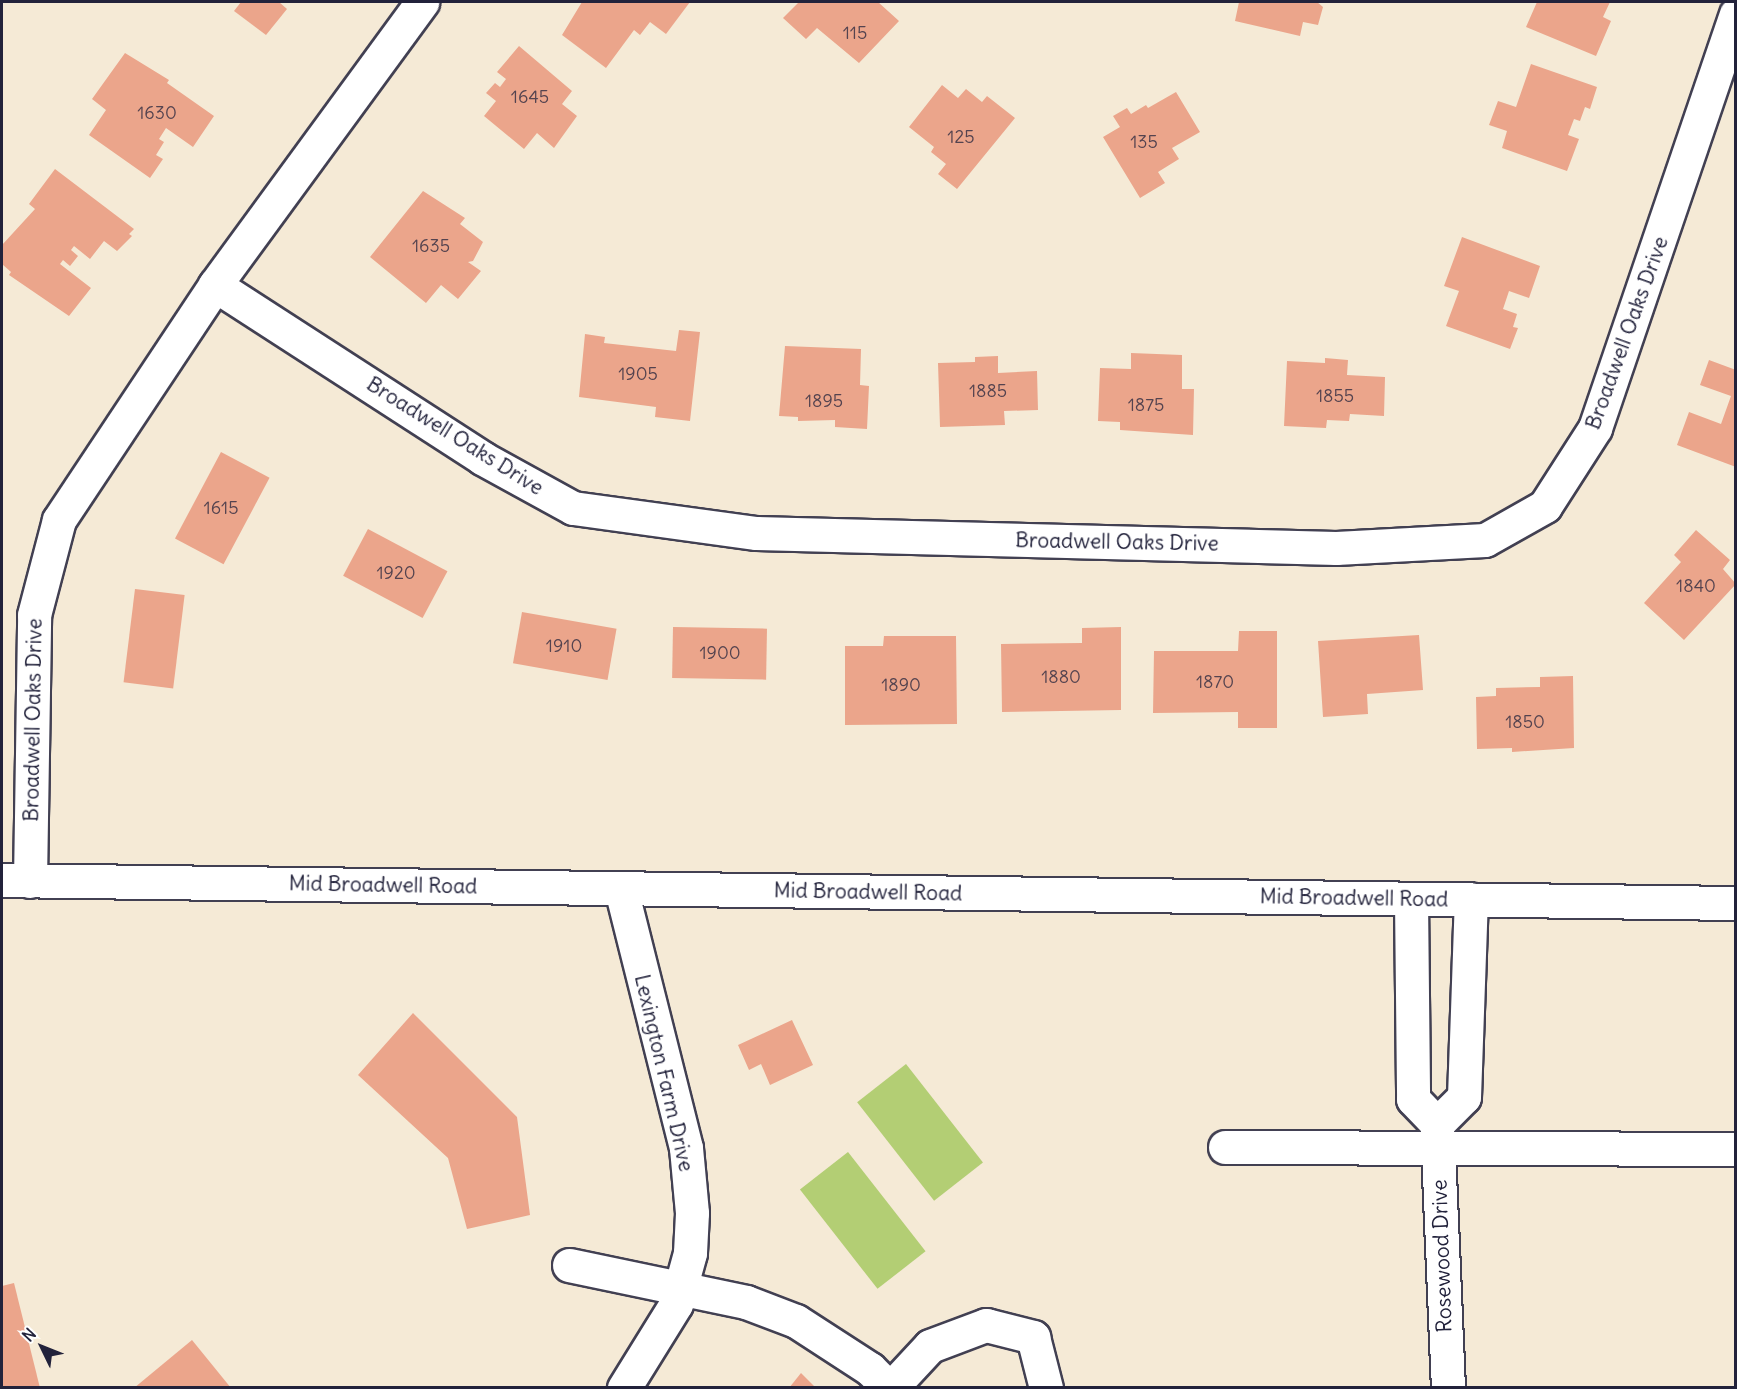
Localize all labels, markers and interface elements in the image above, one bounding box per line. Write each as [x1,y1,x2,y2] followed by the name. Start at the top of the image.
[843,22,867,44] house number: 115
[511,86,549,108] house number: 1645
[137,102,177,124] house number: 1630
[947,126,975,148] house number: 125
[1130,131,1158,153] house number: 135
[1580,233,1674,433] street label: Broadwell Oaks Drive
[412,235,450,257] house number: 1635
[618,363,658,385] house number: 1905
[362,371,548,501] street label: Broadwell Oaks Drive
[969,380,1007,402] house number: 1885
[1316,385,1354,407] house number: 1855
[805,390,843,412] house number: 1895
[1128,394,1164,416] house number: 1875
[203,497,239,519] house number: 1615
[1015,528,1219,556] street label: Broadwell Oaks Drive
[376,562,416,584] house number: 1920
[1676,575,1716,597] house number: 1840
[19,618,47,822] street label: Broadwell Oaks Drive
[546,635,582,657] house number: 1910
[699,642,741,664] house number: 1900
[1041,666,1081,688] house number: 1880
[1196,671,1234,693] house number: 1870
[881,674,921,696] house number: 1890
[1505,711,1545,733] house number: 1850
[288,871,478,899] street label: Mid Broadwell Road
[773,878,963,906] street label: Mid Broadwell Road
[1259,884,1449,912] street label: Mid Broadwell Road
[629,972,699,1174] street label: Lexington Farm Drive
[1427,1179,1457,1333] street label: Rosewood Drive
[12,1317,72,1377] north arrow
[18,1324,40,1346] text: N

